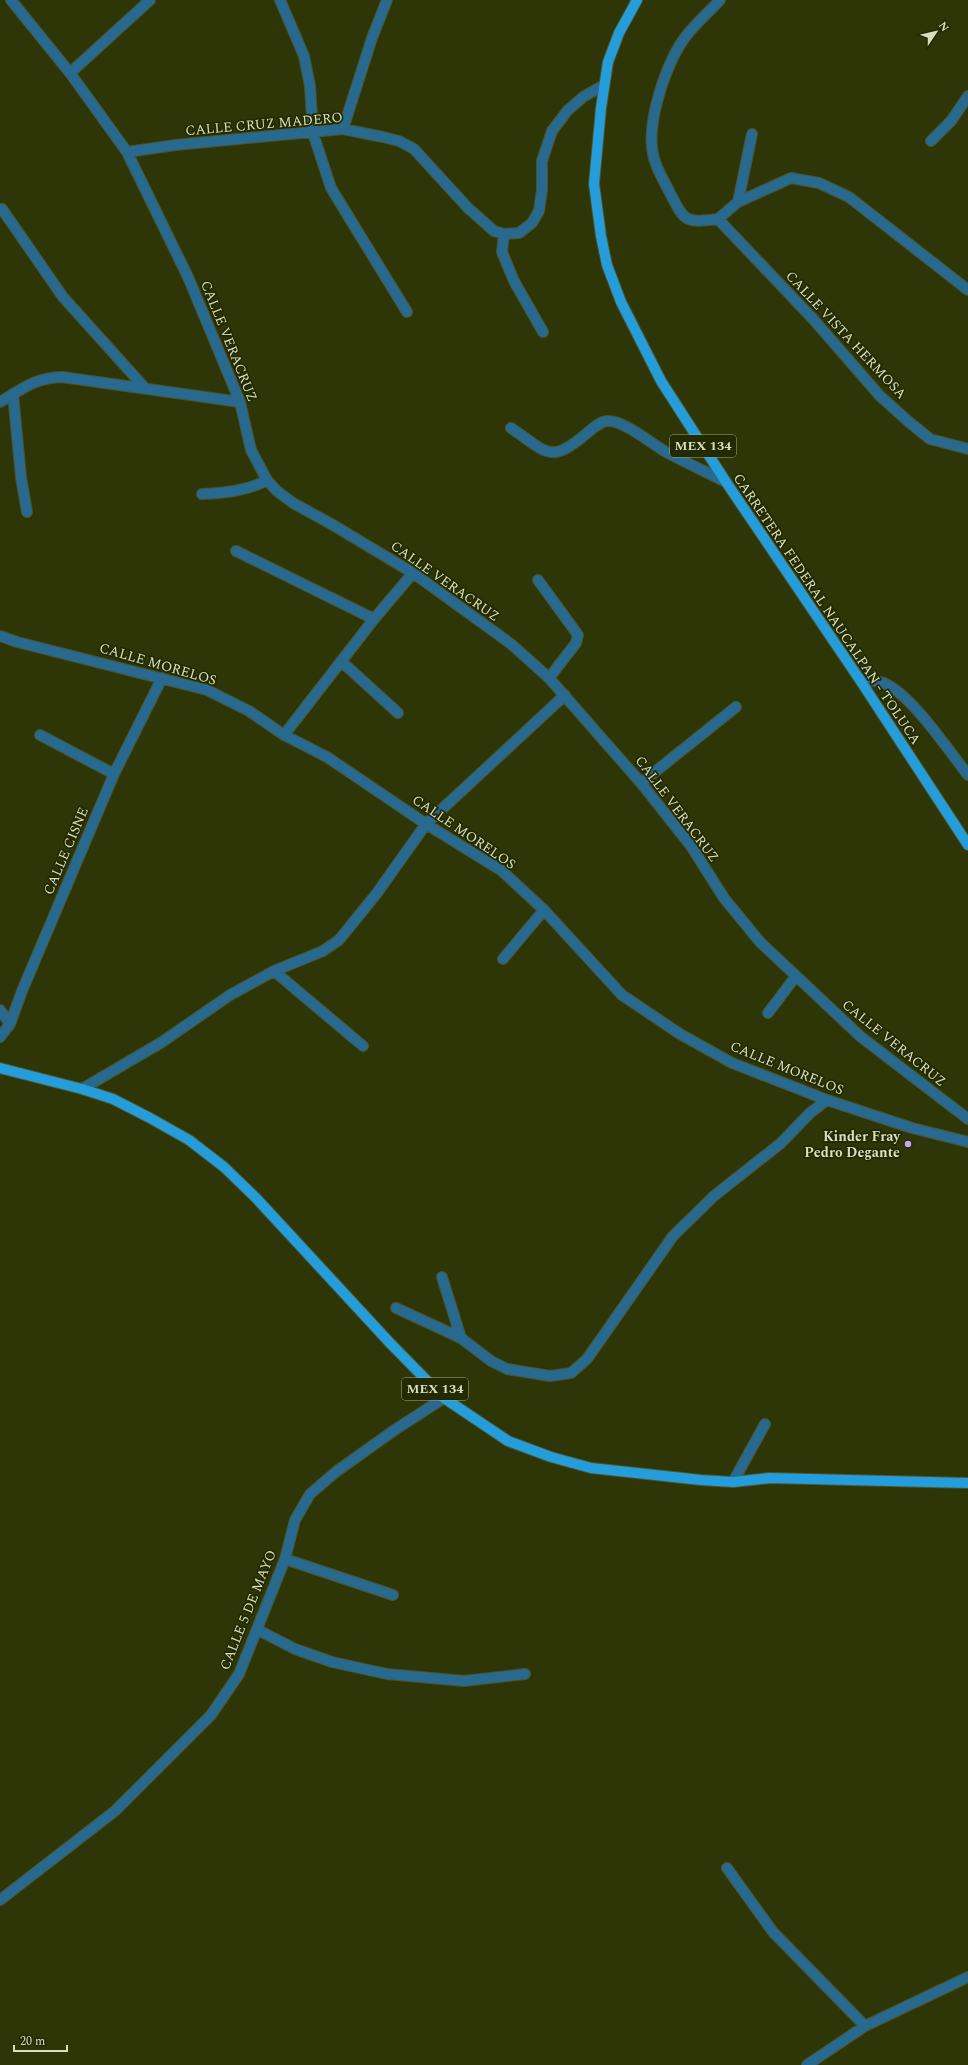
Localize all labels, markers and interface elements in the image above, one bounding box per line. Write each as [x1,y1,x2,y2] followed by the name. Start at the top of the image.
[916,12,956,52] north arrow
[934,18,953,35] text: N
[185,107,343,141] street label: CALLE CRUZ MADERO
[781,266,912,404] street label: CALLE VISTA HERMOSA
[195,277,263,405] street label: CALLE VERACRUZ
[670,435,736,457] road number: MEX 134
[728,469,926,749] street label: CARRETERA FEDERAL NAUCALPAN - TOLUCA
[386,536,504,626] street label: CALLE VERACRUZ
[97,637,219,691] street label: CALLE MORELOS
[630,751,724,867] street label: CALLE VERACRUZ
[408,789,520,875] street label: CALLE MORELOS
[38,804,94,898] street label: CALLE CISNE
[837,994,951,1092] street label: CALLE VERACRUZ
[727,1036,847,1100] street label: CALLE MORELOS
[804,1126,901,1163] place label: Kinder Fray Pedro Degante
[903,1139,913,1149] marker: Kinder Fray Pedro Degante
[402,1378,468,1400] road number: MEX 134
[214,1547,282,1673] street label: CALLE 5 DE MAYO
[14,2027,67,2053] scale bar
[20,2032,45,2051] text: 20 m

